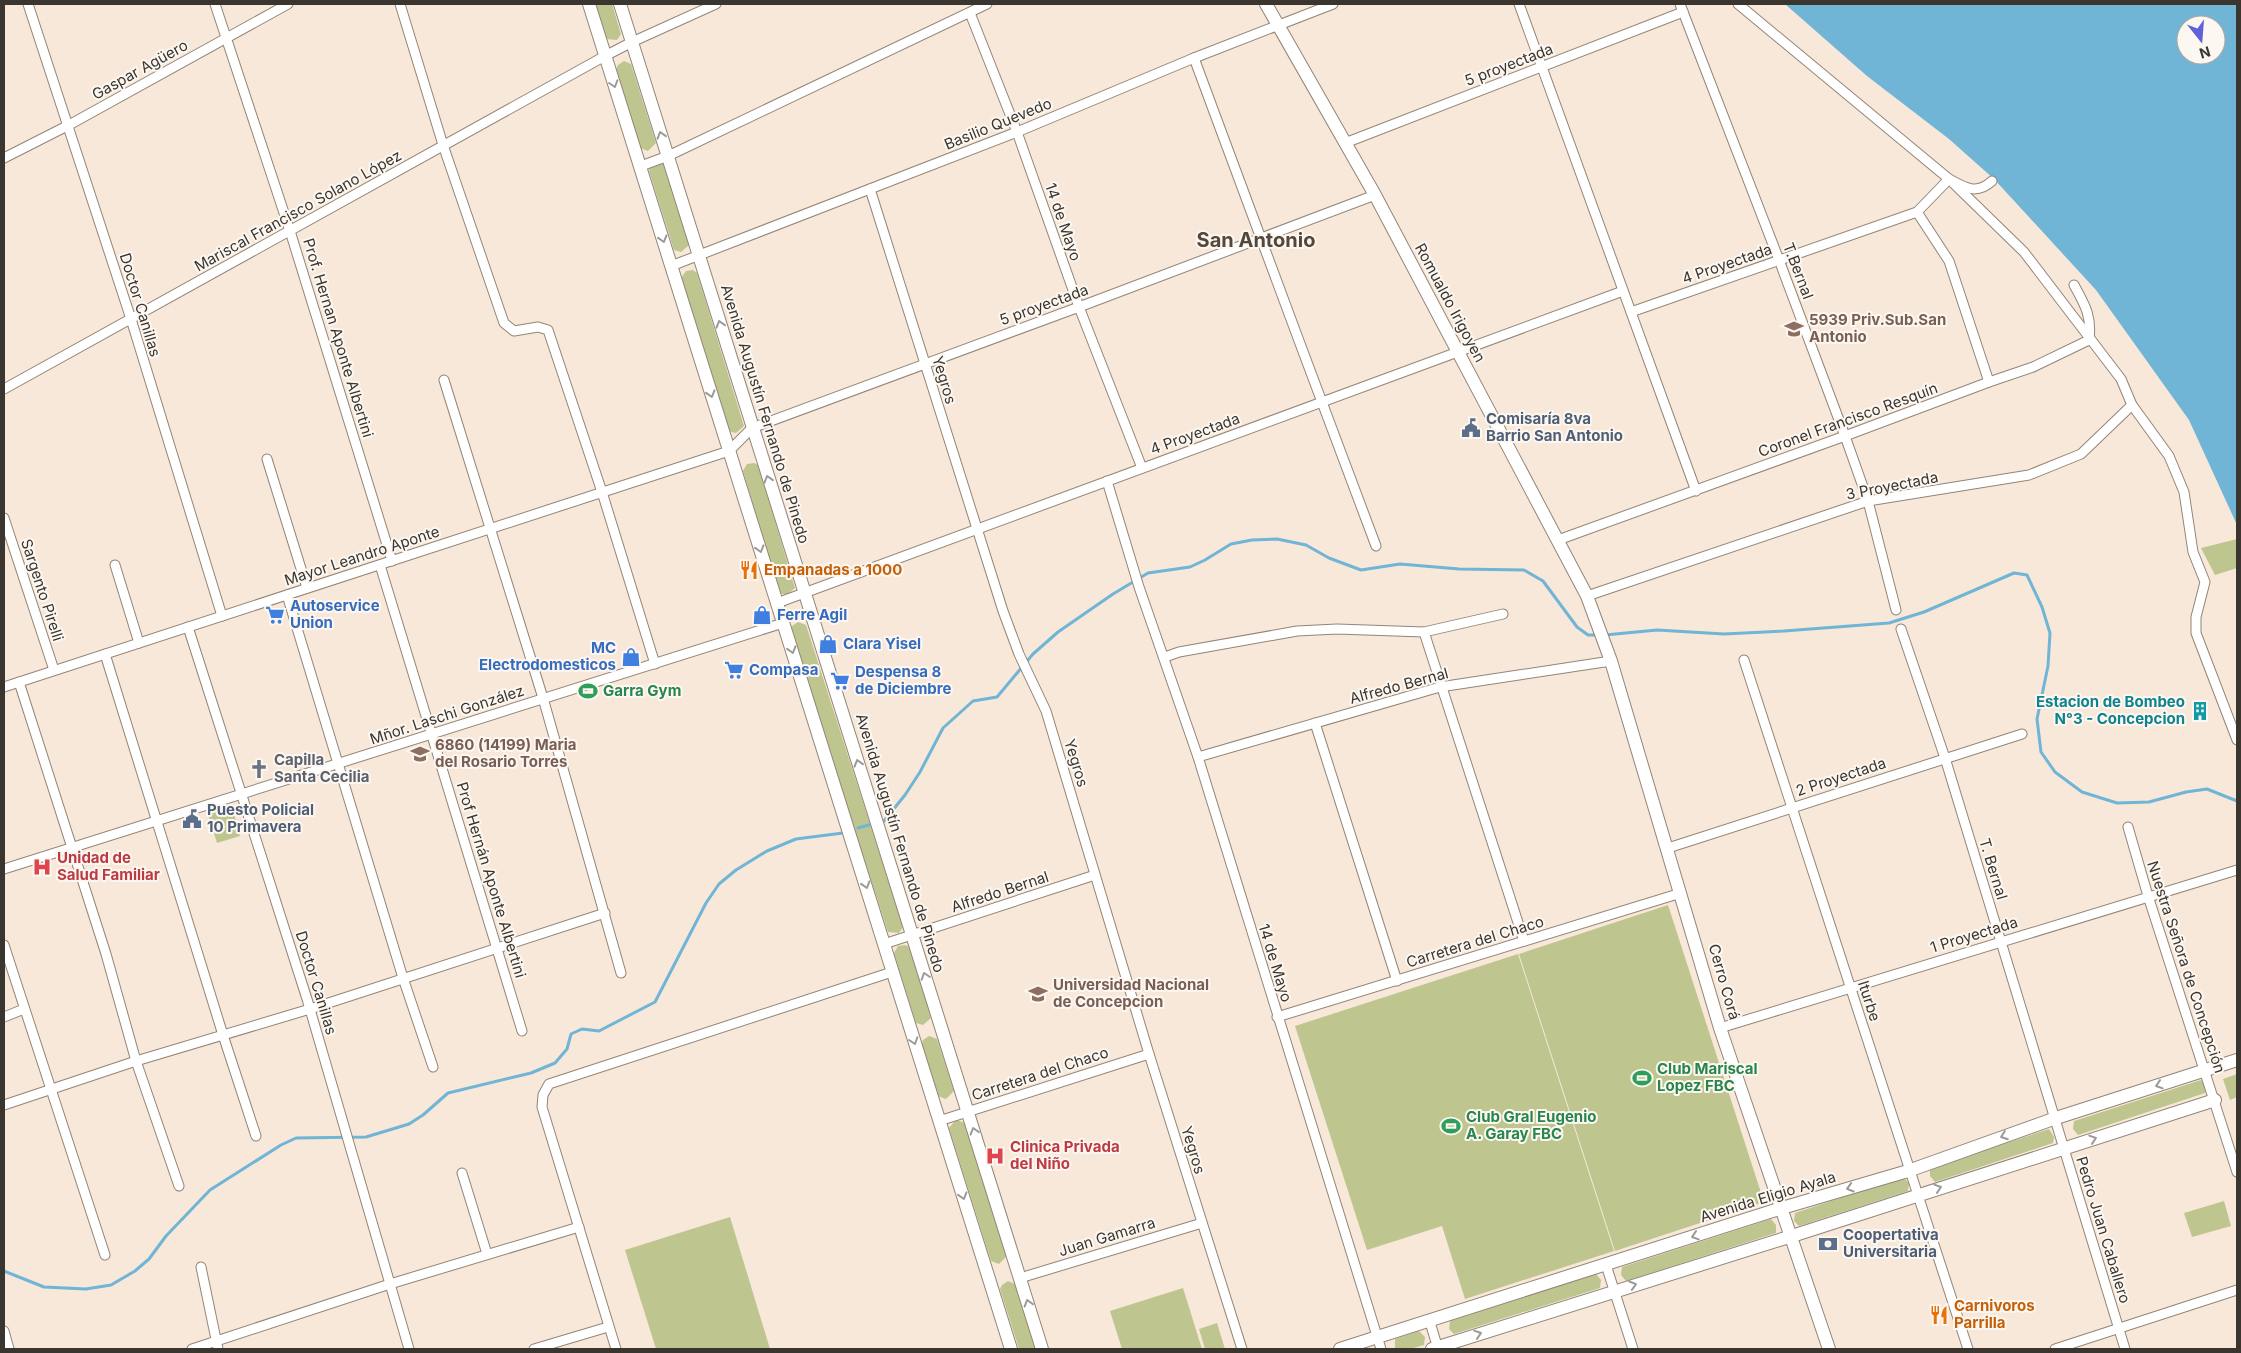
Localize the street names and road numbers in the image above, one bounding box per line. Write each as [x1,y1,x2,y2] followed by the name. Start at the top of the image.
[88,35,191,104] street label: Gaspar Agüero
[1462,39,1556,90] street label: 5 proyectada
[941,93,1054,154] street label: Basilio Quevedo
[191,146,405,276] street label: Mariscal Francisco Solano López
[1041,180,1086,263] street label: 14 de Mayo
[299,236,378,440] street label: Prof. Hernan Aponte Albertini
[1679,239,1774,288] street label: 4 Proyectada
[1411,240,1490,366] street label: Romualdo Irigoyen
[1779,240,1818,302] street label: T.Bernal
[116,251,165,359] street label: Doctor Canillas
[997,280,1091,329] street label: 5 proyectada
[717,282,814,546] street label: Avenida Augustín Fernando de Pinedo
[928,354,961,406] street label: Yegros
[1755,378,1940,461] street label: Coronel Francisco Resquín
[1147,409,1242,459] street label: 4 Proyectada
[1844,467,1940,504] street label: 3 Proyectada
[282,521,442,590] street label: Mayor Leandro Aponte
[17,536,68,643] street label: Sargento Pirelli
[1347,663,1450,708] street label: Alfredo Bernal
[367,681,526,748] street label: Mñor. Laschi González
[852,711,949,975] street label: Avenida Augustín Fernando de Pinedo
[1060,737,1093,789] street label: Yegros
[1793,753,1888,800] street label: 2 Proyectada
[453,780,530,980] street label: Prof Hernán Aponte Albertini
[1975,836,2012,902] street label: T. Bernal
[2143,858,2230,1075] street label: Nuestra Señora de Concepción
[949,867,1051,916] street label: Alfredo Bernal
[1404,912,1546,971] street label: Carretera del Chaco
[1928,912,2020,957] street label: 1 Proyectada
[1255,921,1296,1004] street label: 14 de Mayo
[292,929,341,1037] street label: Doctor Canillas
[1705,942,1744,1022] street label: Cerro Corá
[1854,978,1885,1024] street label: Iturbe
[969,1042,1111,1105] street label: Carretera del Chaco
[1177,1124,1210,1176] street label: Yegros
[2072,1154,2135,1306] street label: Pedro Juan Caballero
[1698,1167,1838,1226] street label: Avenida Eligio Ayala
[1056,1213,1157,1260] street label: Juan Gamarra

